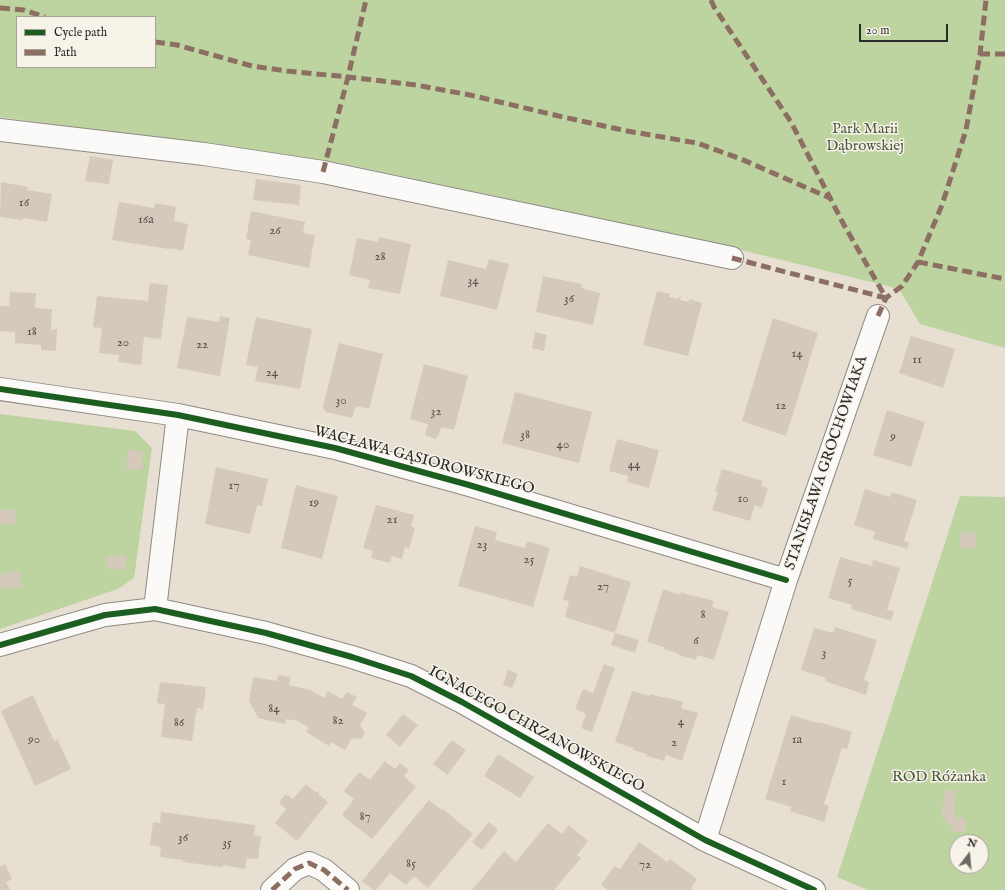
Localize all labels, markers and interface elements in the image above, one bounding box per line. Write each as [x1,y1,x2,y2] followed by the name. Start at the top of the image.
[16,16,156,68] legend
[861,16,950,42] scale bar
[866,23,889,38] text: 20 m
[54,25,107,40] text: Cycle path
[54,45,77,60] text: Path
[826,121,904,156] park label: Park Marii Dąbrowskiej
[19,195,29,211] house number: 16
[138,212,154,228] house number: 16a
[269,223,281,239] house number: 26
[374,249,386,265] house number: 28
[467,273,479,289] house number: 34
[564,291,574,307] house number: 36
[27,324,37,340] house number: 18
[117,335,129,351] house number: 20
[196,337,208,353] house number: 22
[791,346,803,362] house number: 14
[912,352,922,368] house number: 11
[782,353,872,573] street label: STANISŁAWA GROCHOWIAKA
[266,365,278,381] house number: 24
[335,393,347,409] house number: 30
[776,398,786,414] house number: 12
[431,404,441,420] house number: 32
[312,423,536,499] street label: WACŁAWA GĄSIOROWSKIEGO
[520,427,530,443] house number: 38
[890,429,896,445] house number: 9
[557,437,569,453] house number: 40
[628,457,640,473] house number: 44
[229,478,239,494] house number: 17
[737,491,749,507] house number: 10
[309,495,319,511] house number: 19
[387,512,397,528] house number: 21
[477,537,487,553] house number: 23
[524,552,534,568] house number: 25
[848,573,852,589] house number: 5
[597,579,609,595] house number: 27
[700,607,706,623] house number: 8
[693,633,699,649] house number: 6
[822,645,826,661] house number: 3
[425,663,647,797] street label: IGNACEGO CHRZANOWSKIEGO
[268,701,280,717] house number: 84
[332,713,344,729] house number: 82
[678,714,684,730] house number: 4
[174,715,184,731] house number: 86
[28,732,40,748] house number: 90
[792,732,802,748] house number: 1a
[671,735,677,751] house number: 2
[892,769,986,787] park label: ROD Różanka
[782,774,786,790] house number: 1
[359,809,371,825] house number: 87
[178,830,188,846] house number: 36
[949,834,989,874] north arrow
[222,835,232,851] house number: 35
[966,835,979,851] text: N
[406,856,416,872] house number: 85
[639,857,651,873] house number: 72

